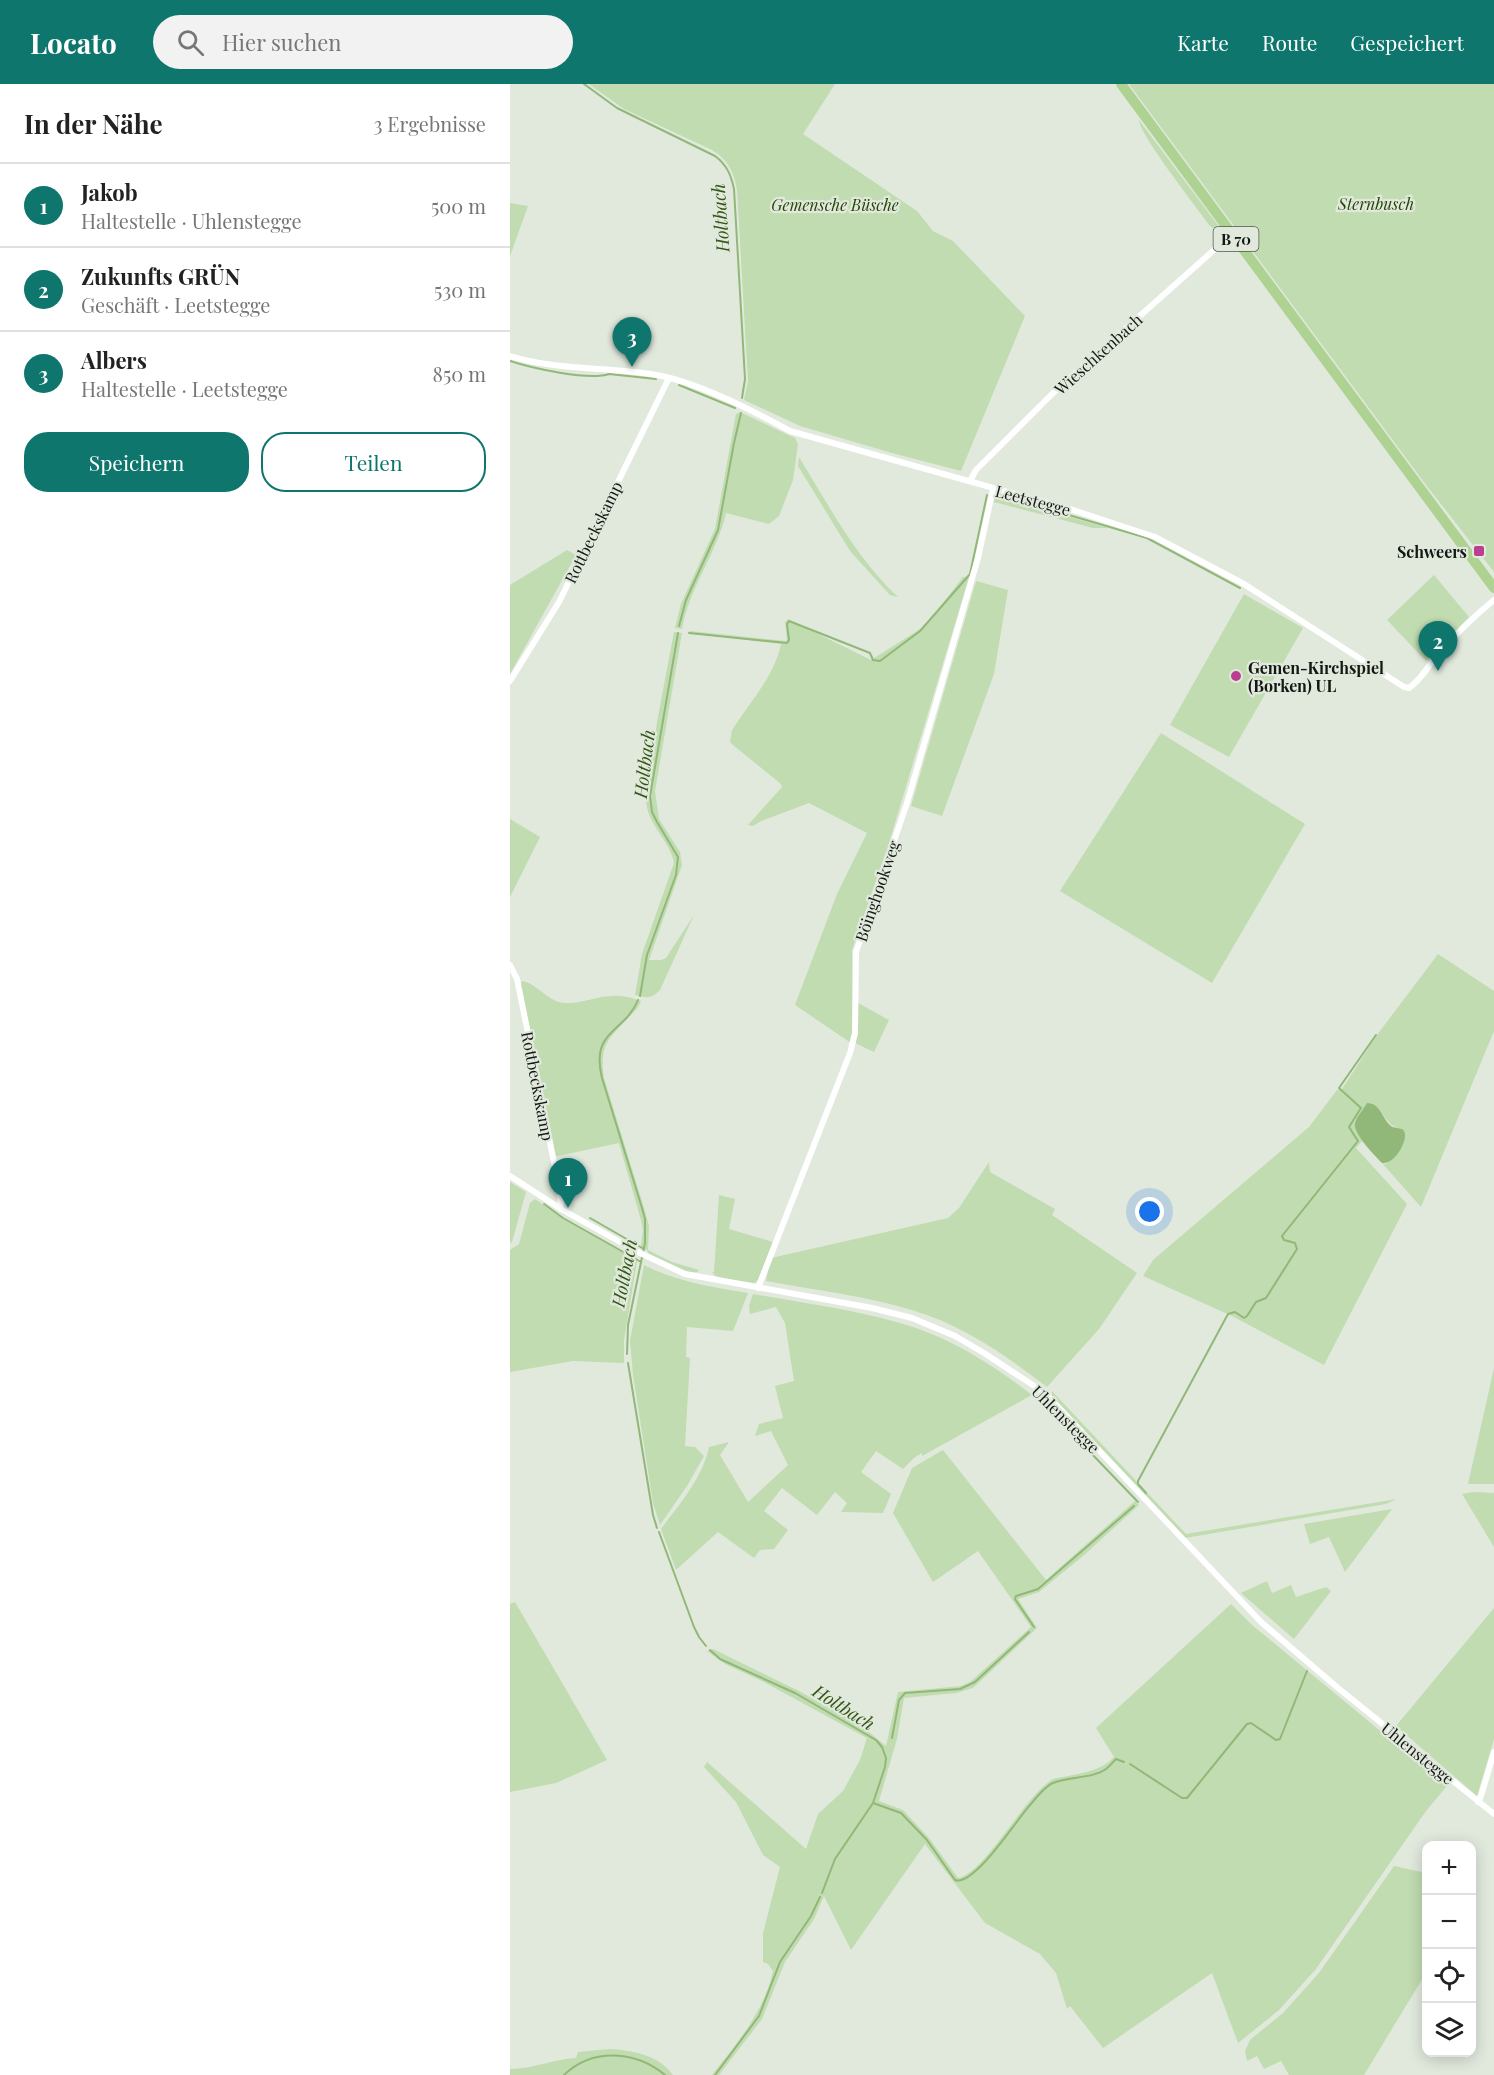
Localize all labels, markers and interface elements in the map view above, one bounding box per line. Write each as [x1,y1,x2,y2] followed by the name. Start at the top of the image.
[153,15,573,69] search box
[30,24,117,61] text: Locato
[174,26,207,59] icon: search
[222,27,341,57] text: Hier suchen
[1177,28,1229,56] text: Karte
[1262,28,1317,56] text: Route
[1350,28,1464,56] text: Gespeichert
[24,106,163,141] text: In der Nähe
[373,110,486,137] text: 3 Ergebnisse
[81,177,138,207] text: Jakob
[706,183,734,254] water label: Holtbach
[40,192,47,219] text: 1
[431,192,486,219] text: 500 m
[1337,193,1414,214] park label: Sternbusch
[771,194,899,215] park label: Gemensche Büsche
[81,207,302,234] text: Haltestelle · Uhlenstegge
[1214,227,1258,251] road number: B 70
[81,261,240,291] text: Zukunfts GRÜN
[38,276,49,303] text: 2
[434,276,486,303] text: 530 m
[81,291,270,318] text: Geschäft · Leetstegge
[1049,309,1147,400] street label: Wieschkenbach
[612,318,652,367] pin: 3
[81,345,147,375] text: Albers
[39,360,48,387] text: 3
[433,360,486,387] text: 850 m
[81,375,288,402] text: Haltestelle · Leetstegge
[24,432,249,492] button: Speichern
[261,432,486,492] button: Teilen
[559,478,627,586] street label: Rottbeckskamp
[993,480,1073,520] street label: Leetstegge
[1397,541,1467,562] place label: Schweers
[1472,544,1486,558] marker: Schweers
[1418,622,1458,671] pin: 2
[1248,657,1384,696] place label: Gemen-Kirchspiel (Borken) UL
[1229,669,1243,683] marker: Gemen-Kirchspiel (Borken) UL
[628,728,660,801] water label: Holtbach
[850,837,904,944] street label: Böinghookweg
[517,1030,559,1142] street label: Rottbeckskamp
[548,1158,588,1208] pin: 1
[1135,1197,1164,1226] your location
[605,1237,642,1310] water label: Holtbach
[1028,1381,1104,1457] street label: Uhlenstegge
[808,1678,880,1735] water label: Holtbach
[1377,1717,1459,1789] street label: Uhlenstegge
[1422,1841,1476,2057] map controls
[1422,1841,1476,1895] button: +
[1422,1895,1476,1949] button: −
[1422,1949,1476,2003] button: locate
[1422,2003,1476,2057] button: layers

